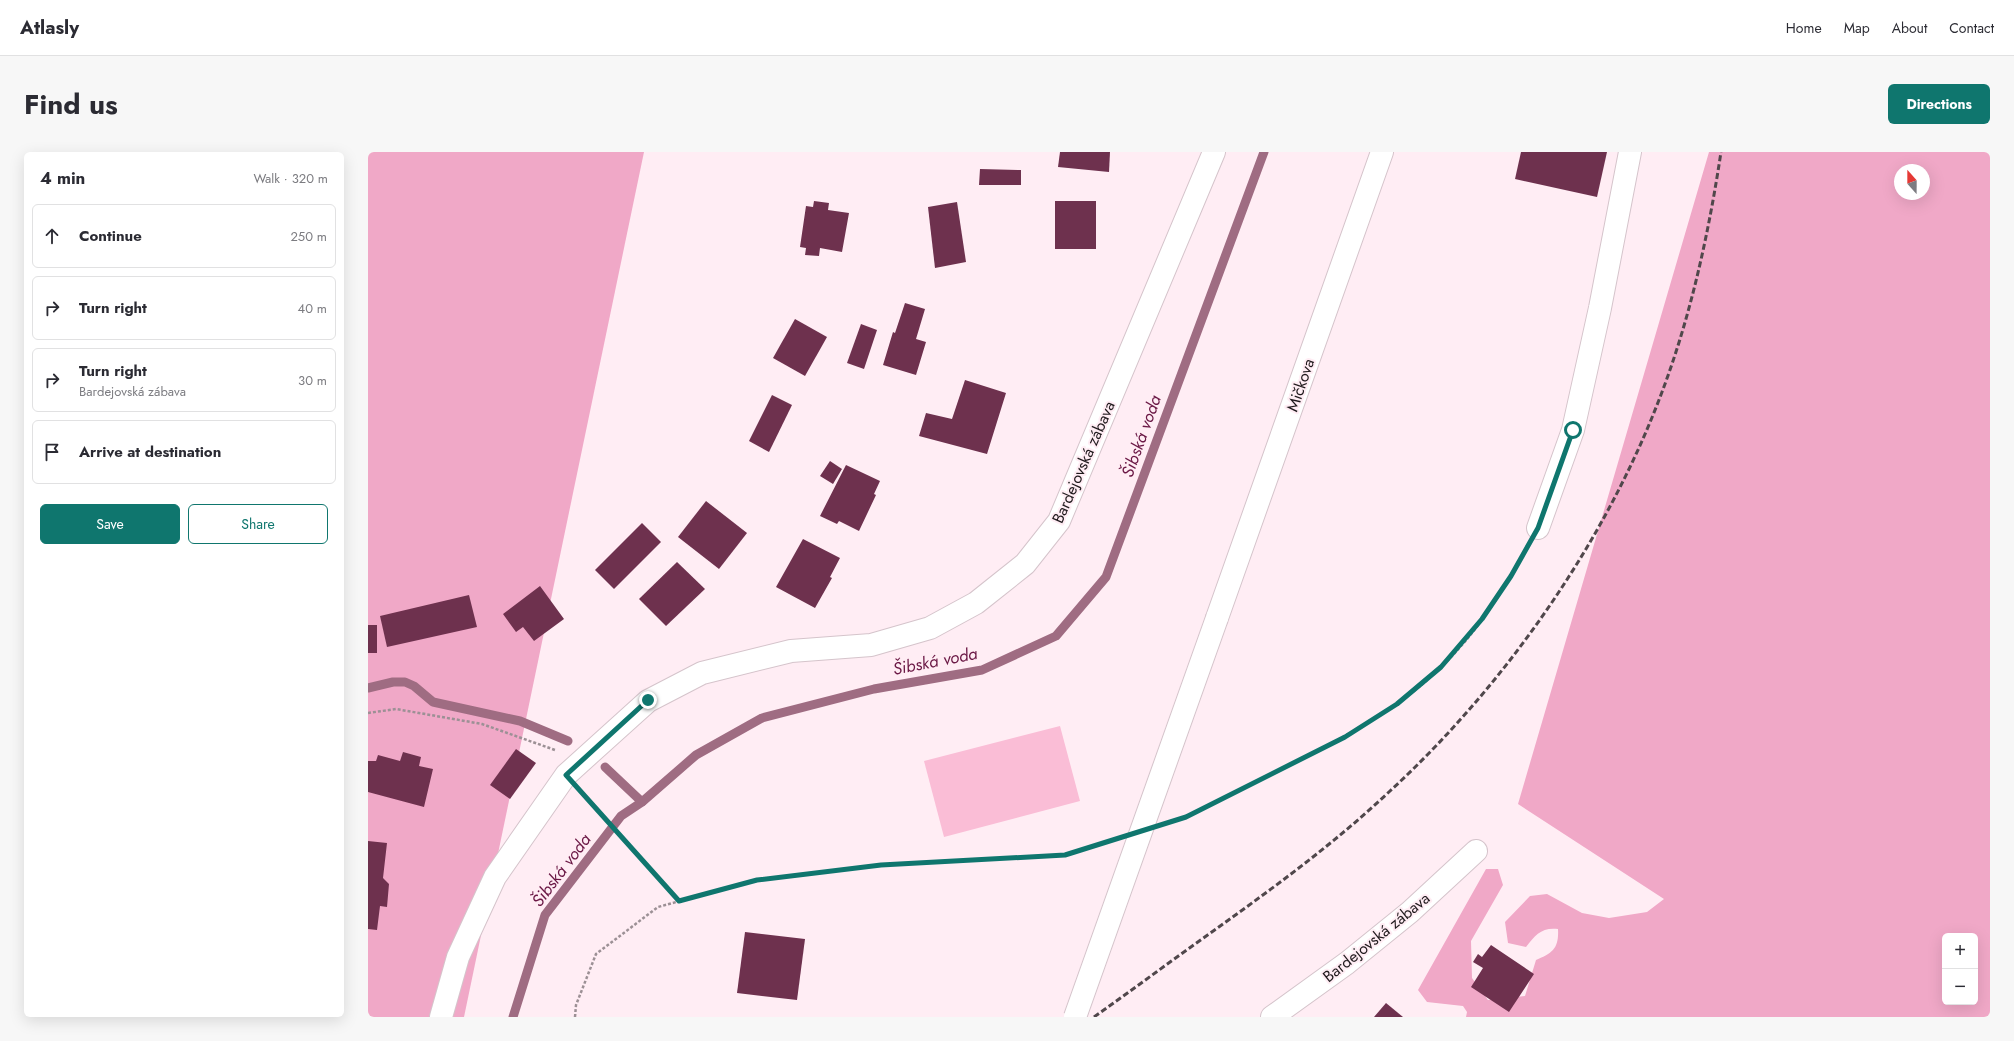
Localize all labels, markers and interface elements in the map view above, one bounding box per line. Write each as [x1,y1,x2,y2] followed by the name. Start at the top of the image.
[20,14,79,41] text: Atlasly
[1786,18,1822,38] text: Home
[1844,18,1870,38] text: Map
[1892,18,1927,38] text: About
[1949,18,1994,38] text: Contact
[24,84,118,125] text: Find us
[1888,84,1990,124] button: Directions
[1894,164,1930,200] north arrow
[40,166,85,190] text: 4 min
[253,169,328,188] text: Walk · 320 m
[41,225,63,247] icon: ahead
[79,225,142,247] text: Continue
[290,227,327,246] text: 250 m
[41,297,63,319] icon: right
[79,297,147,319] text: Turn right
[298,299,327,318] text: 40 m
[1281,356,1320,415] street label: Mičkova
[79,360,147,382] text: Turn right
[41,369,63,391] icon: right
[298,371,327,390] text: 30 m
[79,382,186,401] text: Bardejovská zábava
[1115,391,1167,481] water label: Šibská voda
[1046,397,1121,527] street label: Bardejovská zábava
[1564,421,1582,439] route start
[41,441,63,463] icon: arrive
[79,441,221,463] text: Arrive at destination
[40,504,180,544] button: Save
[188,504,328,544] button: Share
[891,641,980,681] water label: Šibská voda
[639,691,657,709] route end
[526,828,597,912] water label: Šibská voda
[1318,887,1435,988] street label: Bardejovská zábava
[1942,933,1978,1005] map controls
[1942,933,1978,969] button: +
[1942,969,1978,1005] button: −

